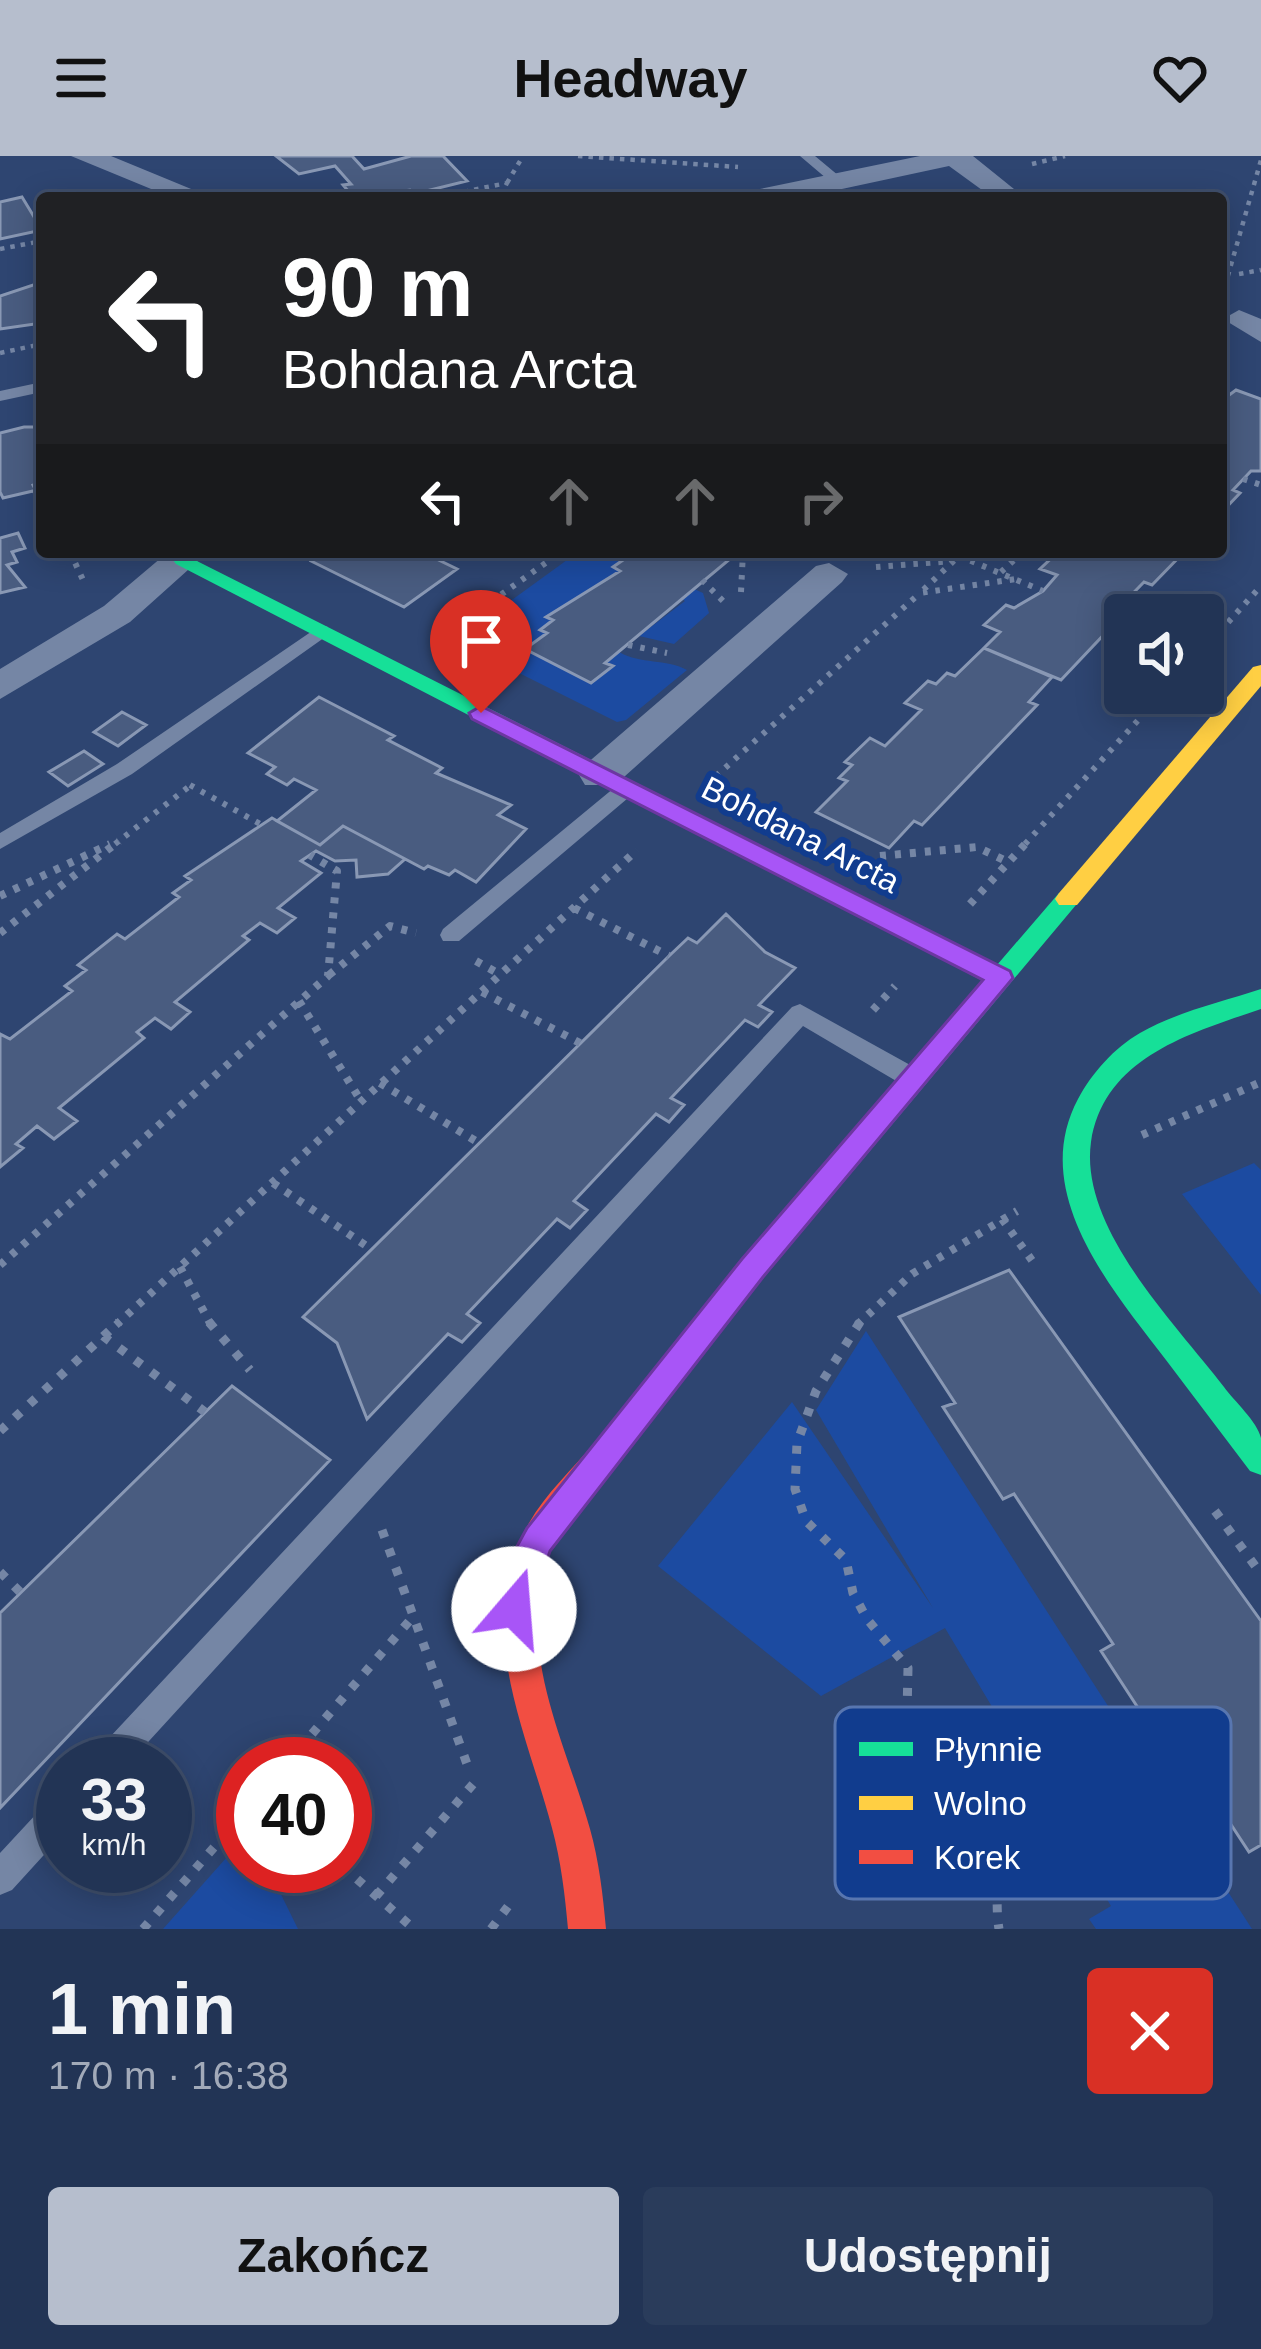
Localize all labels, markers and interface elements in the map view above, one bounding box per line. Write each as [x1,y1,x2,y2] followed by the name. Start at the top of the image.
[48,45,114,111] icon: menu
[1147,45,1213,111] icon: heart
[513,48,748,108] text: Headway
[84,240,240,396] icon: left
[282,240,473,334] text: 90 m
[282,339,636,399] text: Bohdana Arcta
[410,468,476,534] icon: left
[536,468,602,534] icon: ahead
[662,468,728,534] icon: ahead
[788,468,854,534] icon: right
[430,590,532,713] pin
[1104,594,1224,714] map controls
[1104,594,1224,714] button: sound
[448,608,514,674] icon: arrive
[696,769,906,900] street label: Bohdana Arcta
[451,1546,577,1672] position arrow
[835,1707,1231,1899] legend
[934,1731,1042,1768] text: Płynnie
[216,1737,372,1893] speed limit sign: 40
[81,1766,147,1833] text: 33
[934,1785,1027,1822] text: Wolno
[81,1828,147,1861] text: km/h
[934,1839,1021,1876] text: Korek
[1087,1968,1213,2094] button: close
[48,1969,236,2049] text: 1 min
[48,2054,289,2097] text: 170 m · 16:38
[48,2187,619,2325] button: Zakończ
[643,2187,1213,2325] button: Udostępnij

